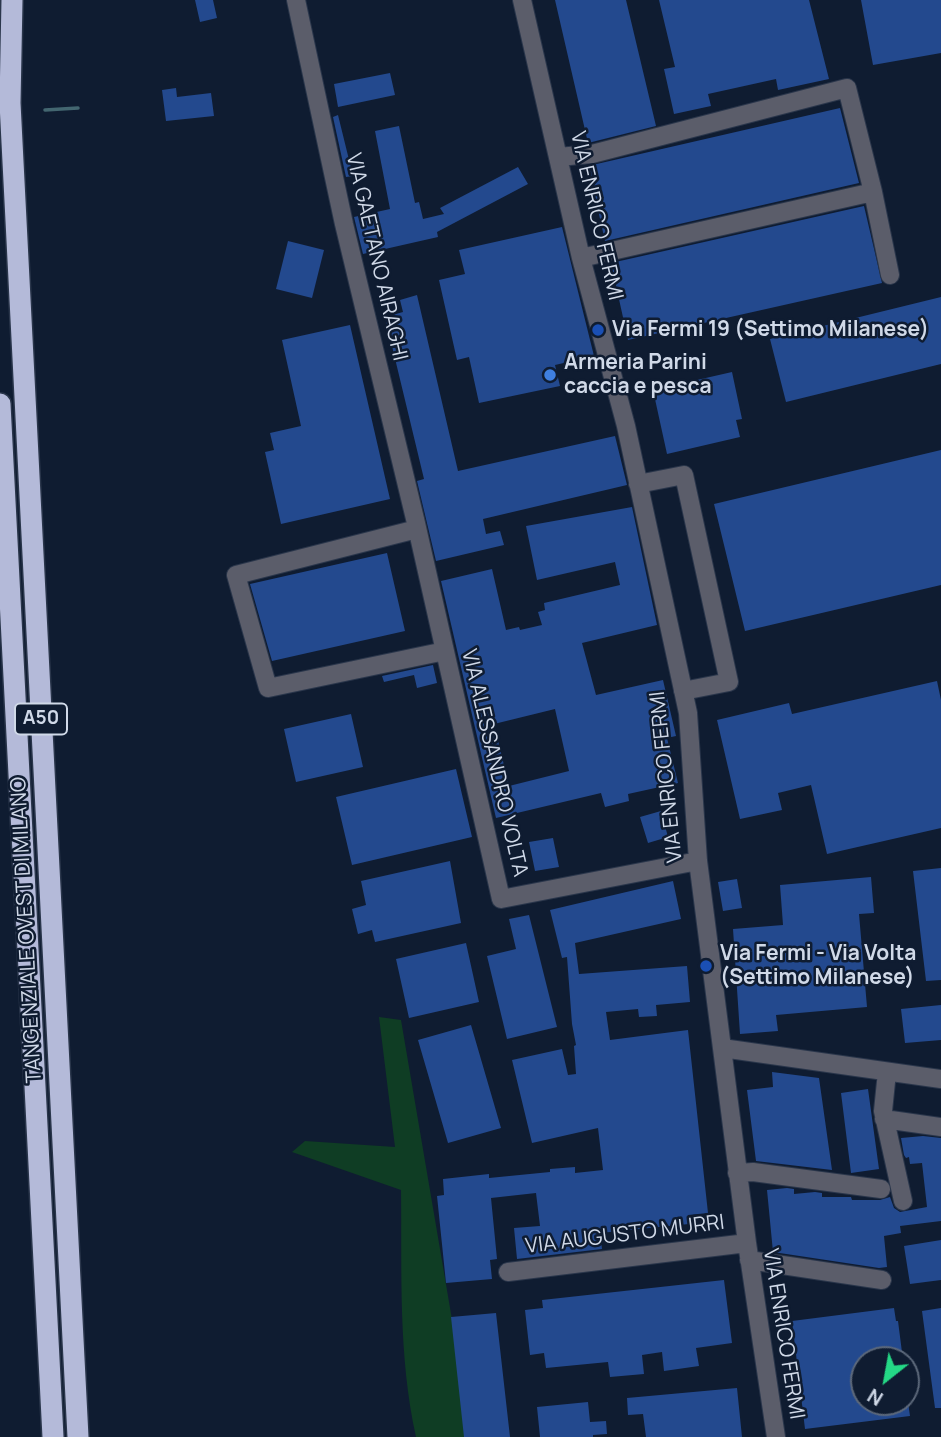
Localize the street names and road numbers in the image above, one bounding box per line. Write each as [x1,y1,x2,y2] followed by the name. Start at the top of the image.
[564,129,628,303] street label: VIA ENRICO FERMI
[340,151,412,363] street label: VIA GAETANO AIRAGHI
[456,647,532,879] street label: VIA ALESSANDRO VOLTA
[645,690,689,864] street label: VIA ENRICO FERMI
[15,704,67,734] road number: A50
[6,776,48,1084] street label: TANGENZIALE OVEST DI MILANO
[524,1210,726,1260] street label: VIA AUGUSTO MURRI
[757,1247,809,1421] street label: VIA ENRICO FERMI

